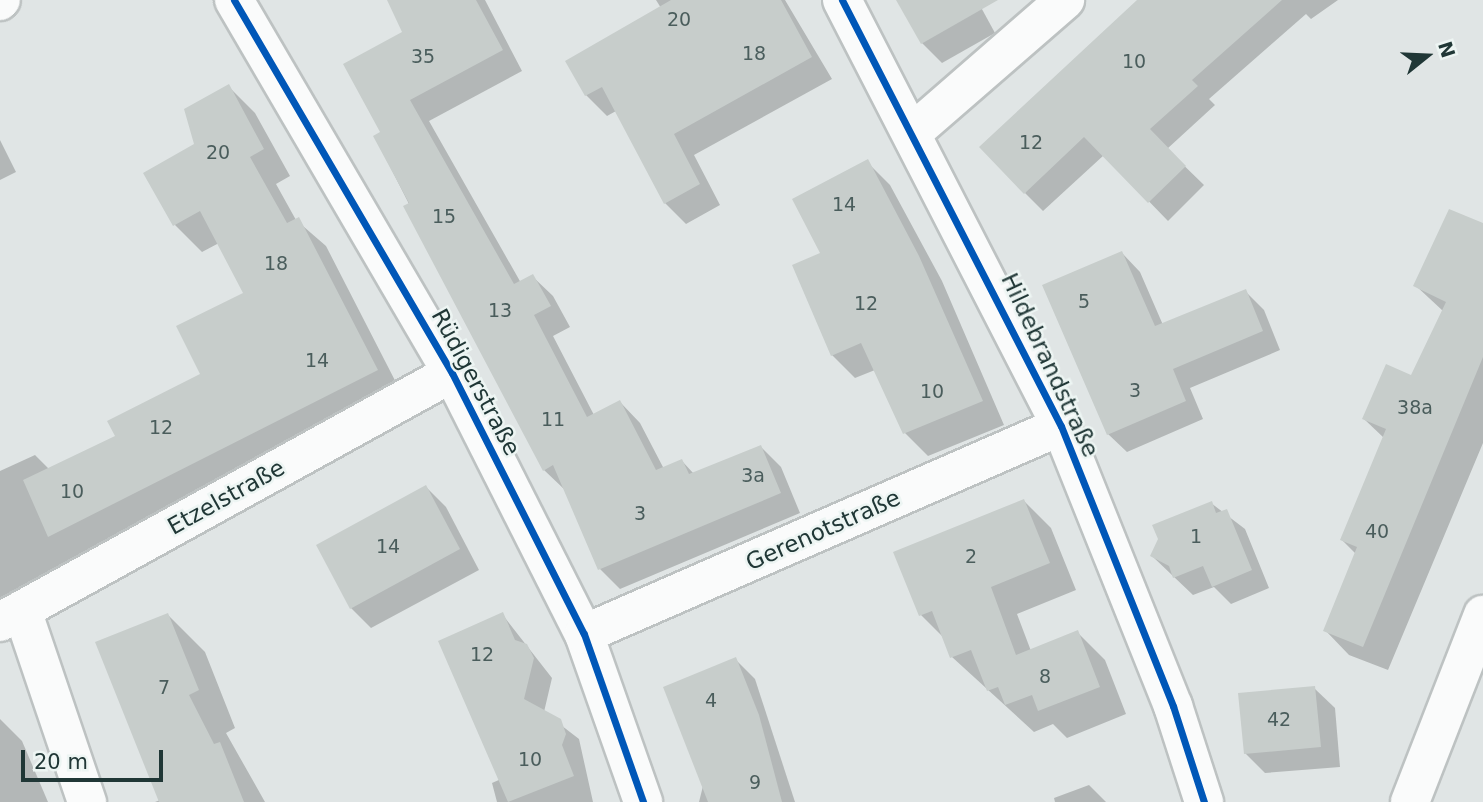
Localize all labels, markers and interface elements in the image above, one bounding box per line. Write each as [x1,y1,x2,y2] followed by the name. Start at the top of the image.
[667,9,691,31] house number: 20
[1392,21,1462,91] north arrow
[1434,39,1460,60] text: N
[742,43,766,65] house number: 18
[411,46,435,68] house number: 35
[1122,51,1146,73] house number: 10
[1019,132,1043,154] house number: 12
[206,142,230,164] house number: 20
[832,194,856,216] house number: 14
[432,206,456,228] house number: 15
[264,253,288,275] house number: 18
[995,269,1105,461] street label: Hildebrandstraße
[1078,291,1090,313] house number: 5
[854,293,878,315] house number: 12
[488,300,512,322] house number: 13
[426,304,526,460] street label: Rüdigerstraße
[305,350,329,372] house number: 14
[1129,380,1141,402] house number: 3
[920,381,944,403] house number: 10
[1397,397,1433,419] house number: 38a
[541,409,565,431] house number: 11
[149,417,173,439] house number: 12
[163,454,289,540] street label: Etzelstraße
[741,465,765,487] house number: 3a
[60,481,84,503] house number: 10
[742,484,904,576] street label: Gerenotstraße
[634,503,646,525] house number: 3
[1365,521,1389,543] house number: 40
[1190,526,1202,548] house number: 1
[376,536,400,558] house number: 14
[965,546,977,568] house number: 2
[470,644,494,666] house number: 12
[1039,666,1051,688] house number: 8
[158,677,170,699] house number: 7
[705,690,717,712] house number: 4
[1267,709,1291,731] house number: 42
[24,736,166,780] scale bar
[518,749,542,771] house number: 10
[34,750,88,774] text: 20 m
[749,772,761,794] house number: 9

